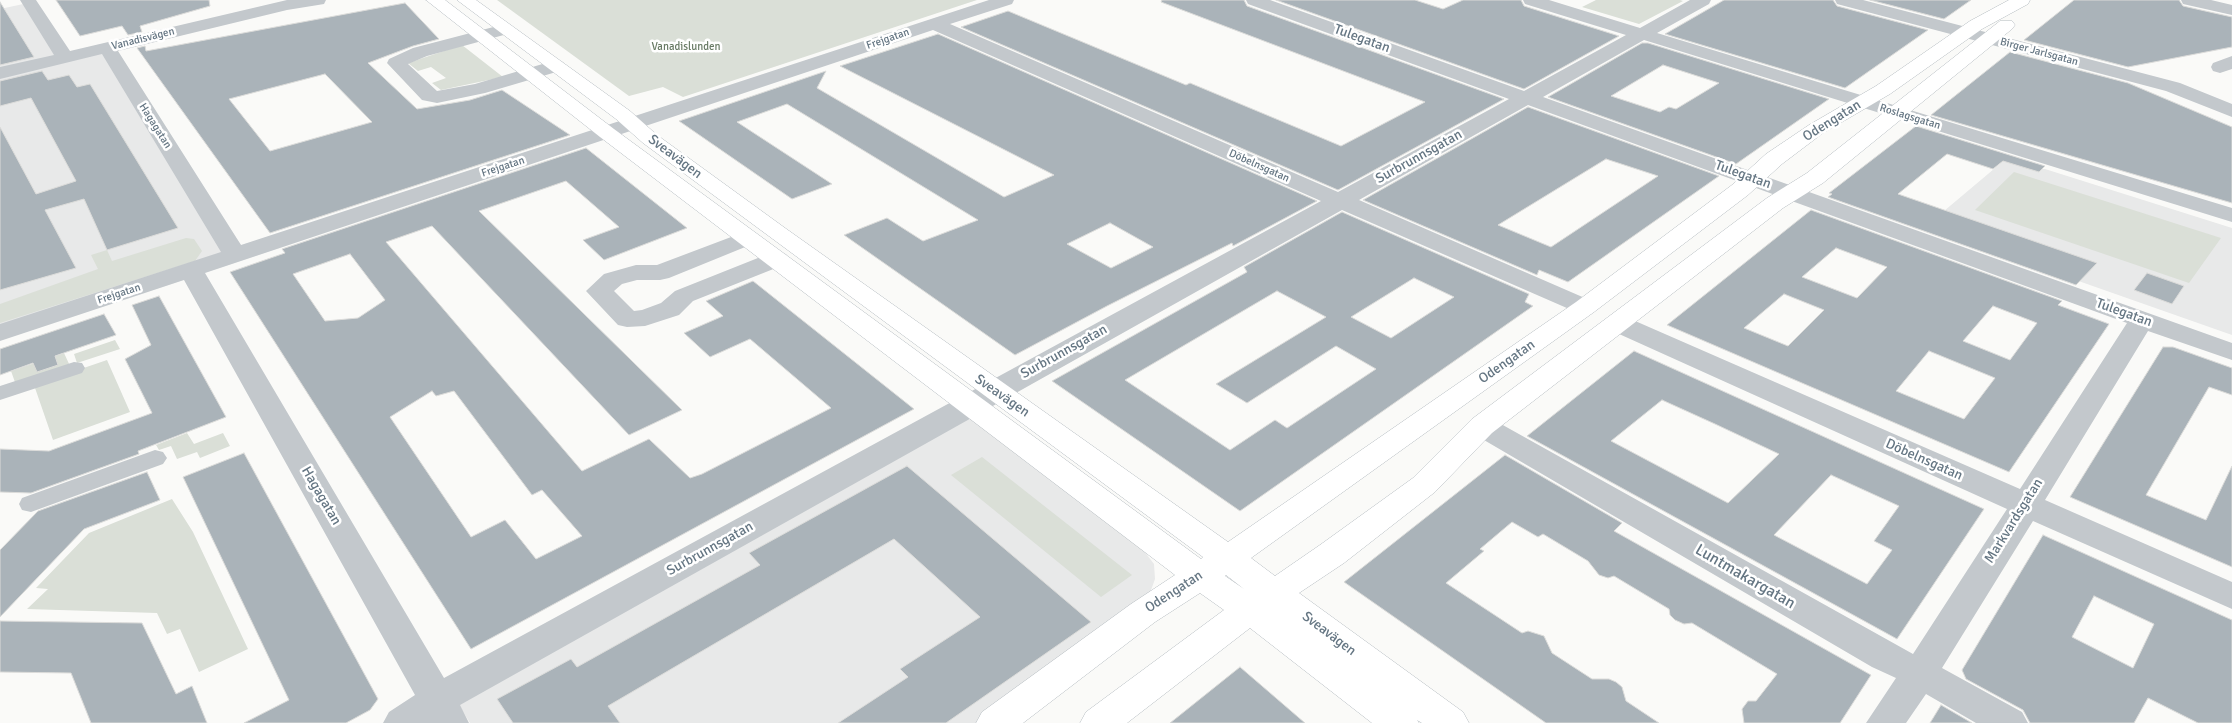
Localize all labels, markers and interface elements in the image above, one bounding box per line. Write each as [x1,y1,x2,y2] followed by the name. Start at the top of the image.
[1332,21,1392,57] street label: Tulegatan
[110,25,176,53] street label: Vanadisvägen
[865,26,911,52] street label: Frejgatan
[1998,35,2080,69] street label: Birger Jarlsgatan
[651,40,721,54] park label: Vanadislunden
[1800,97,1864,145] street label: Odengatan
[136,101,174,151] street label: Hagagatan
[1878,101,1942,133] street label: Roslagsgatan
[1373,126,1465,188] street label: Surbrunnsgatan
[645,131,705,183] street label: Sveavägen
[1227,147,1291,185] street label: Döbelnsgatan
[480,154,526,180] street label: Frejgatan
[1713,157,1773,193] street label: Tulegatan
[96,281,142,307] street label: Frejgatan
[2094,295,2154,331] street label: Tulegatan
[1018,321,1110,383] street label: Surbrunnsgatan
[1475,336,1539,388] street label: Odengatan
[971,371,1033,421] street label: Sveavägen
[1883,436,1965,484] street label: Döbelnsgatan
[298,464,344,528] street label: Hagagatan
[1981,476,2047,566] street label: Markvardsgatan
[664,518,756,580] street label: Surbrunnsgatan
[1691,541,1799,613] street label: Luntmakargatan
[1142,567,1206,617] street label: Odengatan
[1299,608,1359,660] street label: Sveavägen

